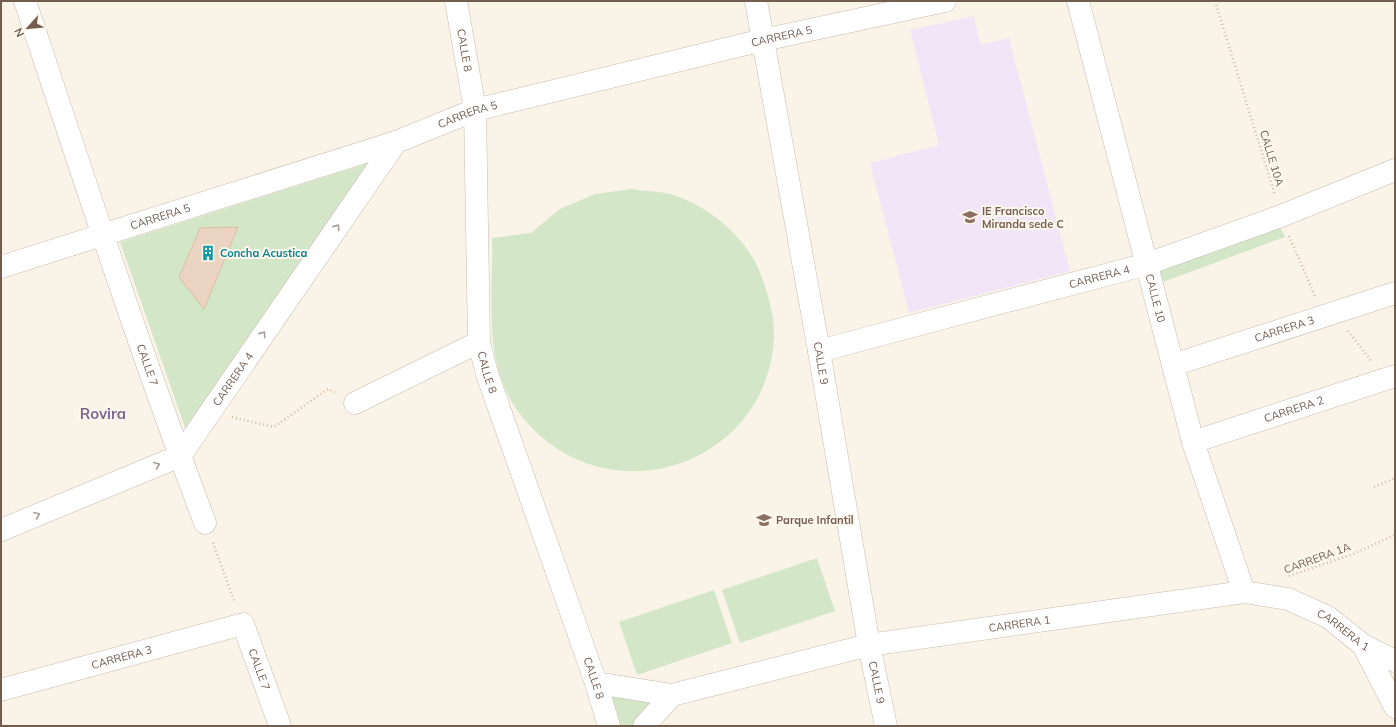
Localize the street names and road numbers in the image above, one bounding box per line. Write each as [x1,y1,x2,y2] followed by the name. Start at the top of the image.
[750,23,814,50] street label: CARRERA 5
[454,28,475,73] street label: CALLE 8
[436,98,499,131] street label: CARRERA 5
[1257,128,1287,188] street label: CALLE 10A
[128,200,192,233] street label: CARRERA 5
[1067,262,1132,291] street label: CARRERA 4
[1142,272,1169,324] street label: CALLE 10
[1253,313,1316,345] street label: CARRERA 3
[810,341,832,386] street label: CALLE 9
[134,342,161,388] street label: CALLE 7
[209,349,257,409] street label: CARRERA 4
[475,350,500,396] street label: CALLE 8
[1262,393,1326,425] street label: CARRERA 2
[1282,539,1352,577] street label: CARRERA 1A
[1315,606,1372,654] street label: CARRERA 1
[988,612,1051,635] street label: CARRERA 1
[90,642,153,672] street label: CARRERA 3
[245,646,273,692] street label: CALLE 7
[580,655,608,701] street label: CALLE 8
[866,660,888,705] street label: CALLE 9

